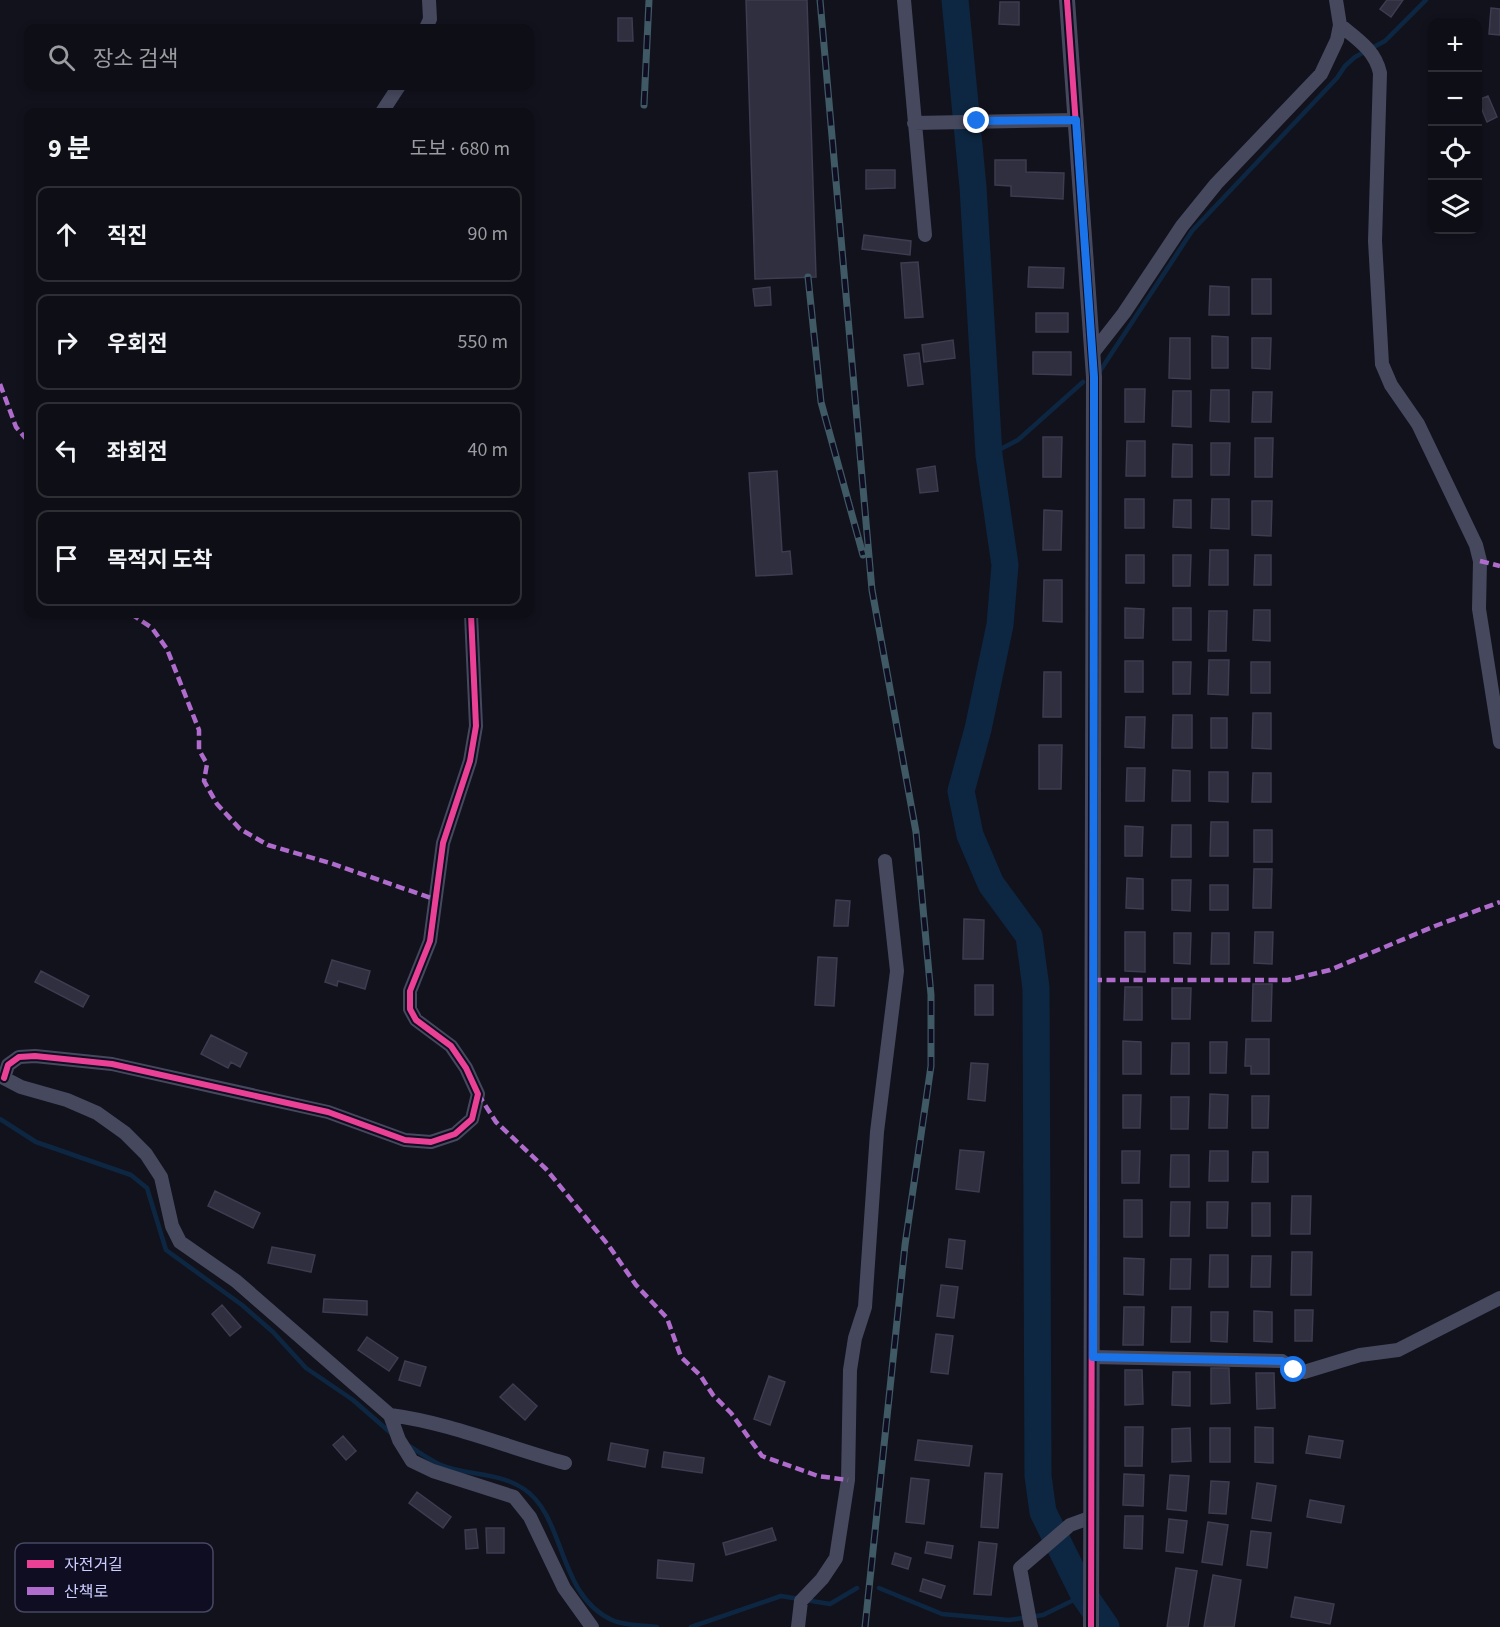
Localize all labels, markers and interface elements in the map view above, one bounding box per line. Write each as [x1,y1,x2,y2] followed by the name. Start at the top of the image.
[1428,18,1482,234] map controls
[1428,18,1482,72] button: +
[24,24,534,90] search box
[45,41,78,74] icon: search
[93,43,178,75] text: 장소 검색
[1428,72,1482,126] button: −
[963,107,989,133] route end
[1428,126,1482,180] button: locate
[48,130,91,167] text: 9 분
[410,135,510,163] text: 도보 · 680 m
[1428,180,1482,234] button: layers
[50,218,83,251] icon: ahead
[107,220,147,252] text: 직진
[468,220,508,248] text: 90 m
[50,326,83,359] icon: right
[107,328,168,360] text: 우회전
[458,328,508,356] text: 550 m
[50,434,83,467] icon: left
[107,436,168,468] text: 좌회전
[468,436,508,464] text: 40 m
[50,542,83,575] icon: arrive
[107,544,213,576] text: 목적지 도착
[1280,1356,1306,1382] route start
[15,1543,213,1612] legend
[64,1554,123,1576] text: 자전거길
[64,1581,108,1603] text: 산책로

